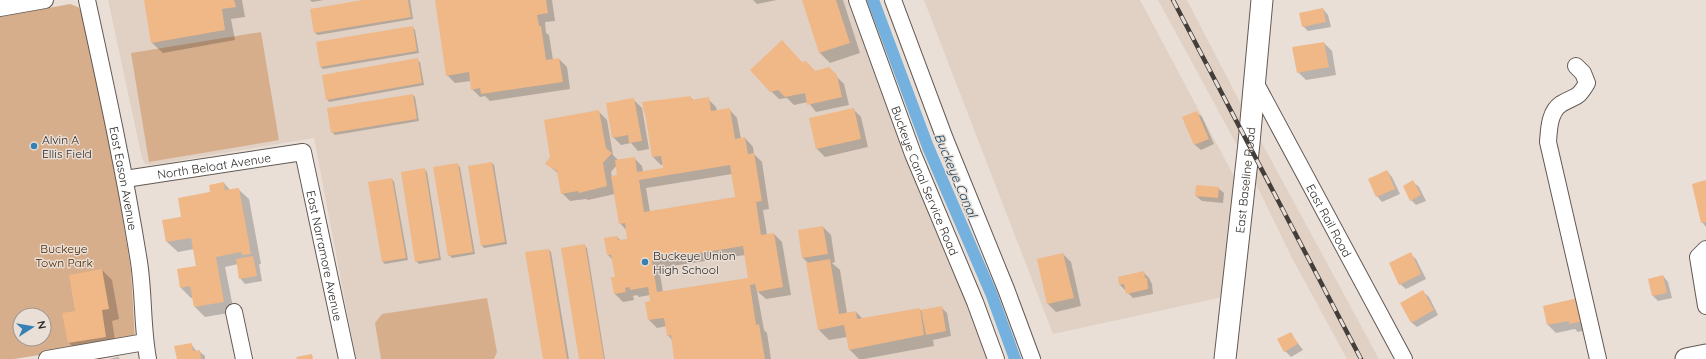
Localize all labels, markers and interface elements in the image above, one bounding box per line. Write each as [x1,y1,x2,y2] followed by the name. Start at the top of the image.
[889,104,962,257] street label: Buckeye Canal Service Road
[107,125,141,231] street label: East Eason Avenue
[1232,126,1258,234] street label: East Baseline Road
[931,131,982,221] water label: Buckeye Canal
[42,132,92,161] place label: Alvin A Ellis Field
[29,141,39,151] marker: Alvin A Ellis Field
[156,149,272,182] street label: North Beloat Avenue
[1304,181,1355,259] street label: East Rail Road
[304,189,346,323] street label: East Narramore Avenue
[35,241,93,270] park label: Buckeye Town Park
[653,248,736,277] place label: Buckeye Union High School
[640,257,650,267] marker: Buckeye Union High School
[12,307,52,347] north arrow
[34,320,49,330] text: N

